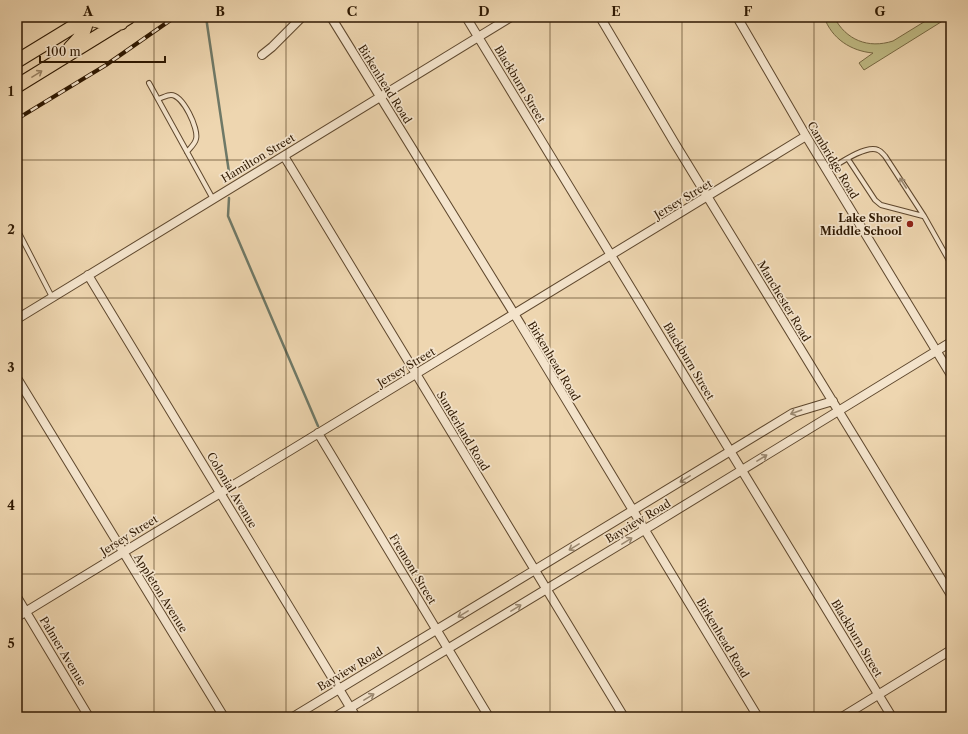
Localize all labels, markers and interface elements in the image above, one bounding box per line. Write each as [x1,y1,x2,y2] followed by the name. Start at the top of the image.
[82,3,94,19] text: A
[215,3,225,19] text: B
[347,3,357,19] text: C
[478,3,490,19] text: D
[611,3,621,19] text: E
[744,3,753,19] text: F
[874,3,886,19] text: G
[40,38,165,64] scale bar
[355,42,415,126] street label: Birkenhead Road
[491,43,549,125] street label: Blackburn Street
[46,44,81,59] text: 100 m
[31,69,43,77] one-way arrow
[8,83,14,99] text: 1
[804,119,862,202] street label: Cambridge Road
[219,130,298,186] street label: Hamilton Street
[650,176,715,223] street label: Jersey Street
[899,178,907,189] one-way arrow
[820,211,902,238] place label: Lake Shore Middle School
[905,219,915,229] marker: Lake Shore Middle School
[7,221,15,237] text: 2
[754,258,814,344] street label: Manchester Road
[525,319,583,404] street label: Birkenhead Road
[660,320,718,402] street label: Blackburn Street
[373,344,438,391] street label: Jersey Street
[7,359,15,375] text: 3
[434,389,492,474] street label: Sunderland Road
[791,409,803,417] one-way arrow
[204,449,260,531] street label: Colonial Avenue
[756,454,768,462] one-way arrow
[680,475,691,483] one-way arrow
[603,496,673,546] street label: Bayview Road
[7,497,15,513] text: 4
[96,512,160,559] street label: Jersey Street
[386,531,440,607] street label: Fremont Street
[621,536,633,544] one-way arrow
[568,543,580,551] one-way arrow
[131,550,191,635] street label: Appleton Avenue
[694,596,752,681] street label: Birkenhead Road
[828,597,886,679] street label: Blackburn Street
[510,603,522,611] one-way arrow
[457,611,469,619] one-way arrow
[37,614,89,688] street label: Palmer Avenue
[7,635,15,651] text: 5
[315,644,385,694] street label: Bayview Road
[363,692,375,700] one-way arrow

